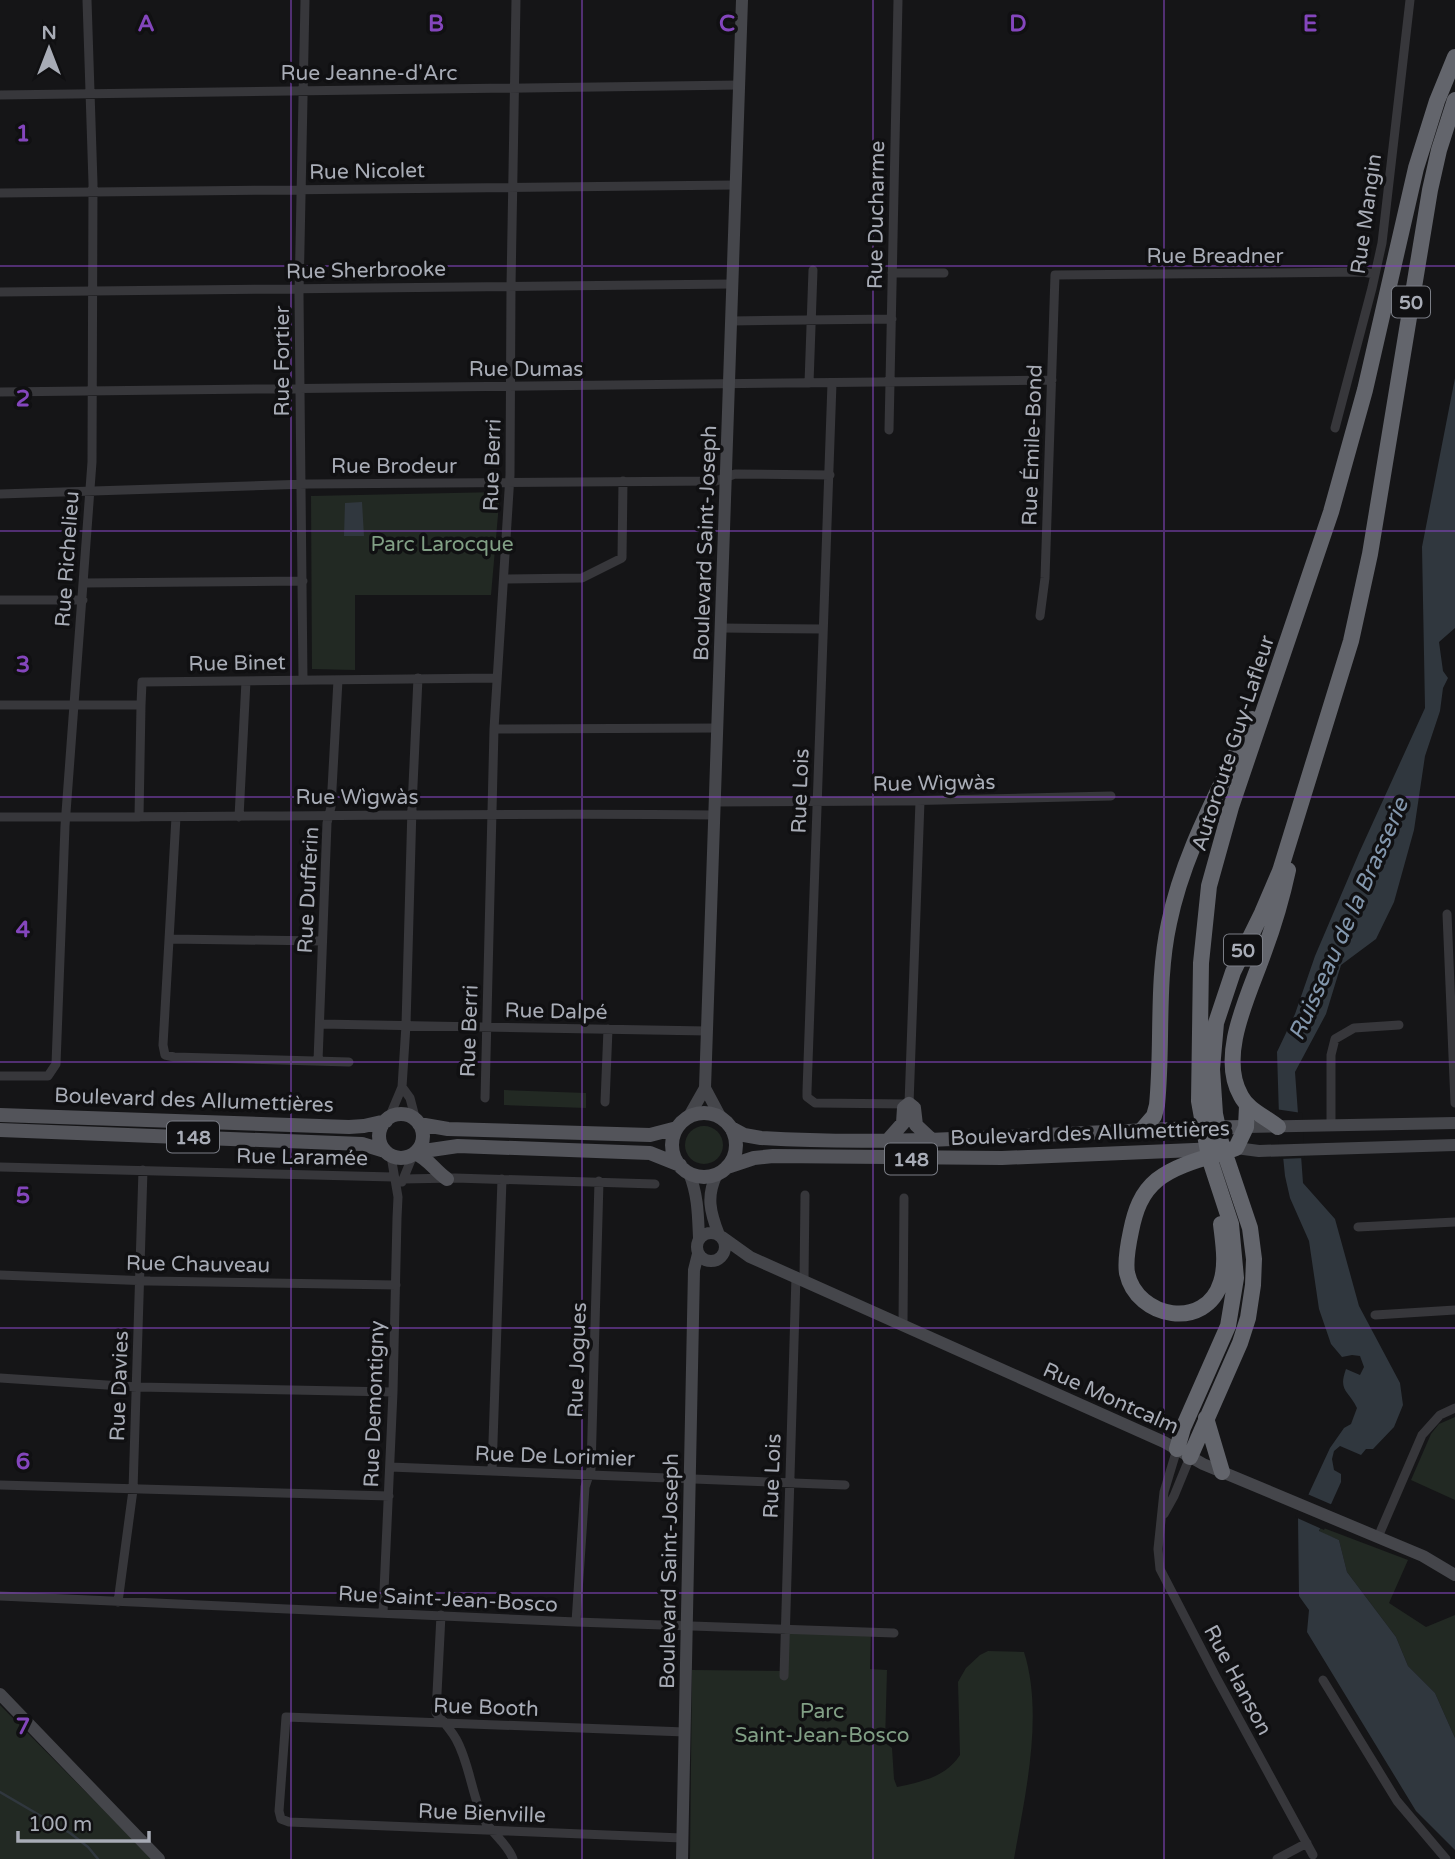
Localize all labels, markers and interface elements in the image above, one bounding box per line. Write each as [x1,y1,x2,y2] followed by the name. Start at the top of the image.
[137,10,155,38] text: A
[428,10,444,38] text: B
[719,10,735,38] text: C
[1009,10,1027,38] text: D
[1303,10,1317,38] text: E
[14,14,84,84] north arrow
[41,22,57,44] text: N
[281,61,457,86] street label: Rue Jeanne-d'Arc
[16,120,30,148] text: 1
[863,140,890,289] street label: Rue Ducharme
[1346,152,1387,276] street label: Rue Mangin
[309,158,425,185] street label: Rue Nicolet
[1147,244,1283,269] street label: Rue Breadner
[286,257,446,284] street label: Rue Sherbrooke
[1392,286,1430,318] road number: 50
[270,305,295,417] street label: Rue Fortier
[469,357,583,382] street label: Rue Dumas
[1017,364,1048,526] street label: Rue Émile-Bond
[16,385,30,413] text: 2
[478,418,507,512] street label: Rue Berri
[689,425,722,661] street label: Boulevard Saint-Joseph
[331,454,457,479] street label: Rue Brodeur
[50,490,85,628] street label: Rue Richelieu
[370,532,514,557] park label: Parc Larocque
[1187,632,1280,854] street label: Autoroute Guy-Lafleur
[188,650,286,677] street label: Rue Binet
[16,651,30,679] text: 3
[787,748,814,834] street label: Rue Lois
[872,770,996,797] street label: Rue Wìgwàs
[296,785,418,810] street label: Rue Wìgwàs
[1283,792,1416,1045] water label: Ruisseau de la Brasserie
[293,826,324,954] street label: Rue Dufferin
[16,916,31,944] text: 4
[1224,934,1262,966] road number: 50
[455,984,484,1078] street label: Rue Berri
[504,998,608,1025] street label: Rue Dalpé
[54,1083,334,1118] street label: Boulevard des Allumettières
[950,1116,1230,1151] street label: Boulevard des Allumettières
[167,1121,219,1152] road number: 148
[236,1144,368,1171] street label: Rue Laramée
[885,1144,937,1175] road number: 148
[16,1182,30,1210] text: 5
[126,1251,270,1278] street label: Rue Chauveau
[563,1302,592,1418] street label: Rue Jogues
[359,1320,390,1488] street label: Rue Demontigny
[105,1330,134,1442] street label: Rue Davies
[1039,1357,1182,1440] street label: Rue Montcalm
[759,1433,786,1519] street label: Rue Lois
[474,1441,636,1472] street label: Rue De Lorimier
[16,1448,30,1476] text: 6
[655,1453,684,1689] street label: Boulevard Saint-Joseph
[337,1581,559,1618] street label: Rue Saint-Jean-Bosco
[1198,1621,1277,1740] street label: Rue Hanson
[433,1693,539,1722] street label: Rue Booth
[734,1699,910,1748] park label: Parc Saint-Jean-Bosco
[16,1713,30,1741] text: 7
[418,1799,546,1828] street label: Rue Bienville
[18,1800,149,1844] scale bar
[28,1812,92,1837] text: 100 m

